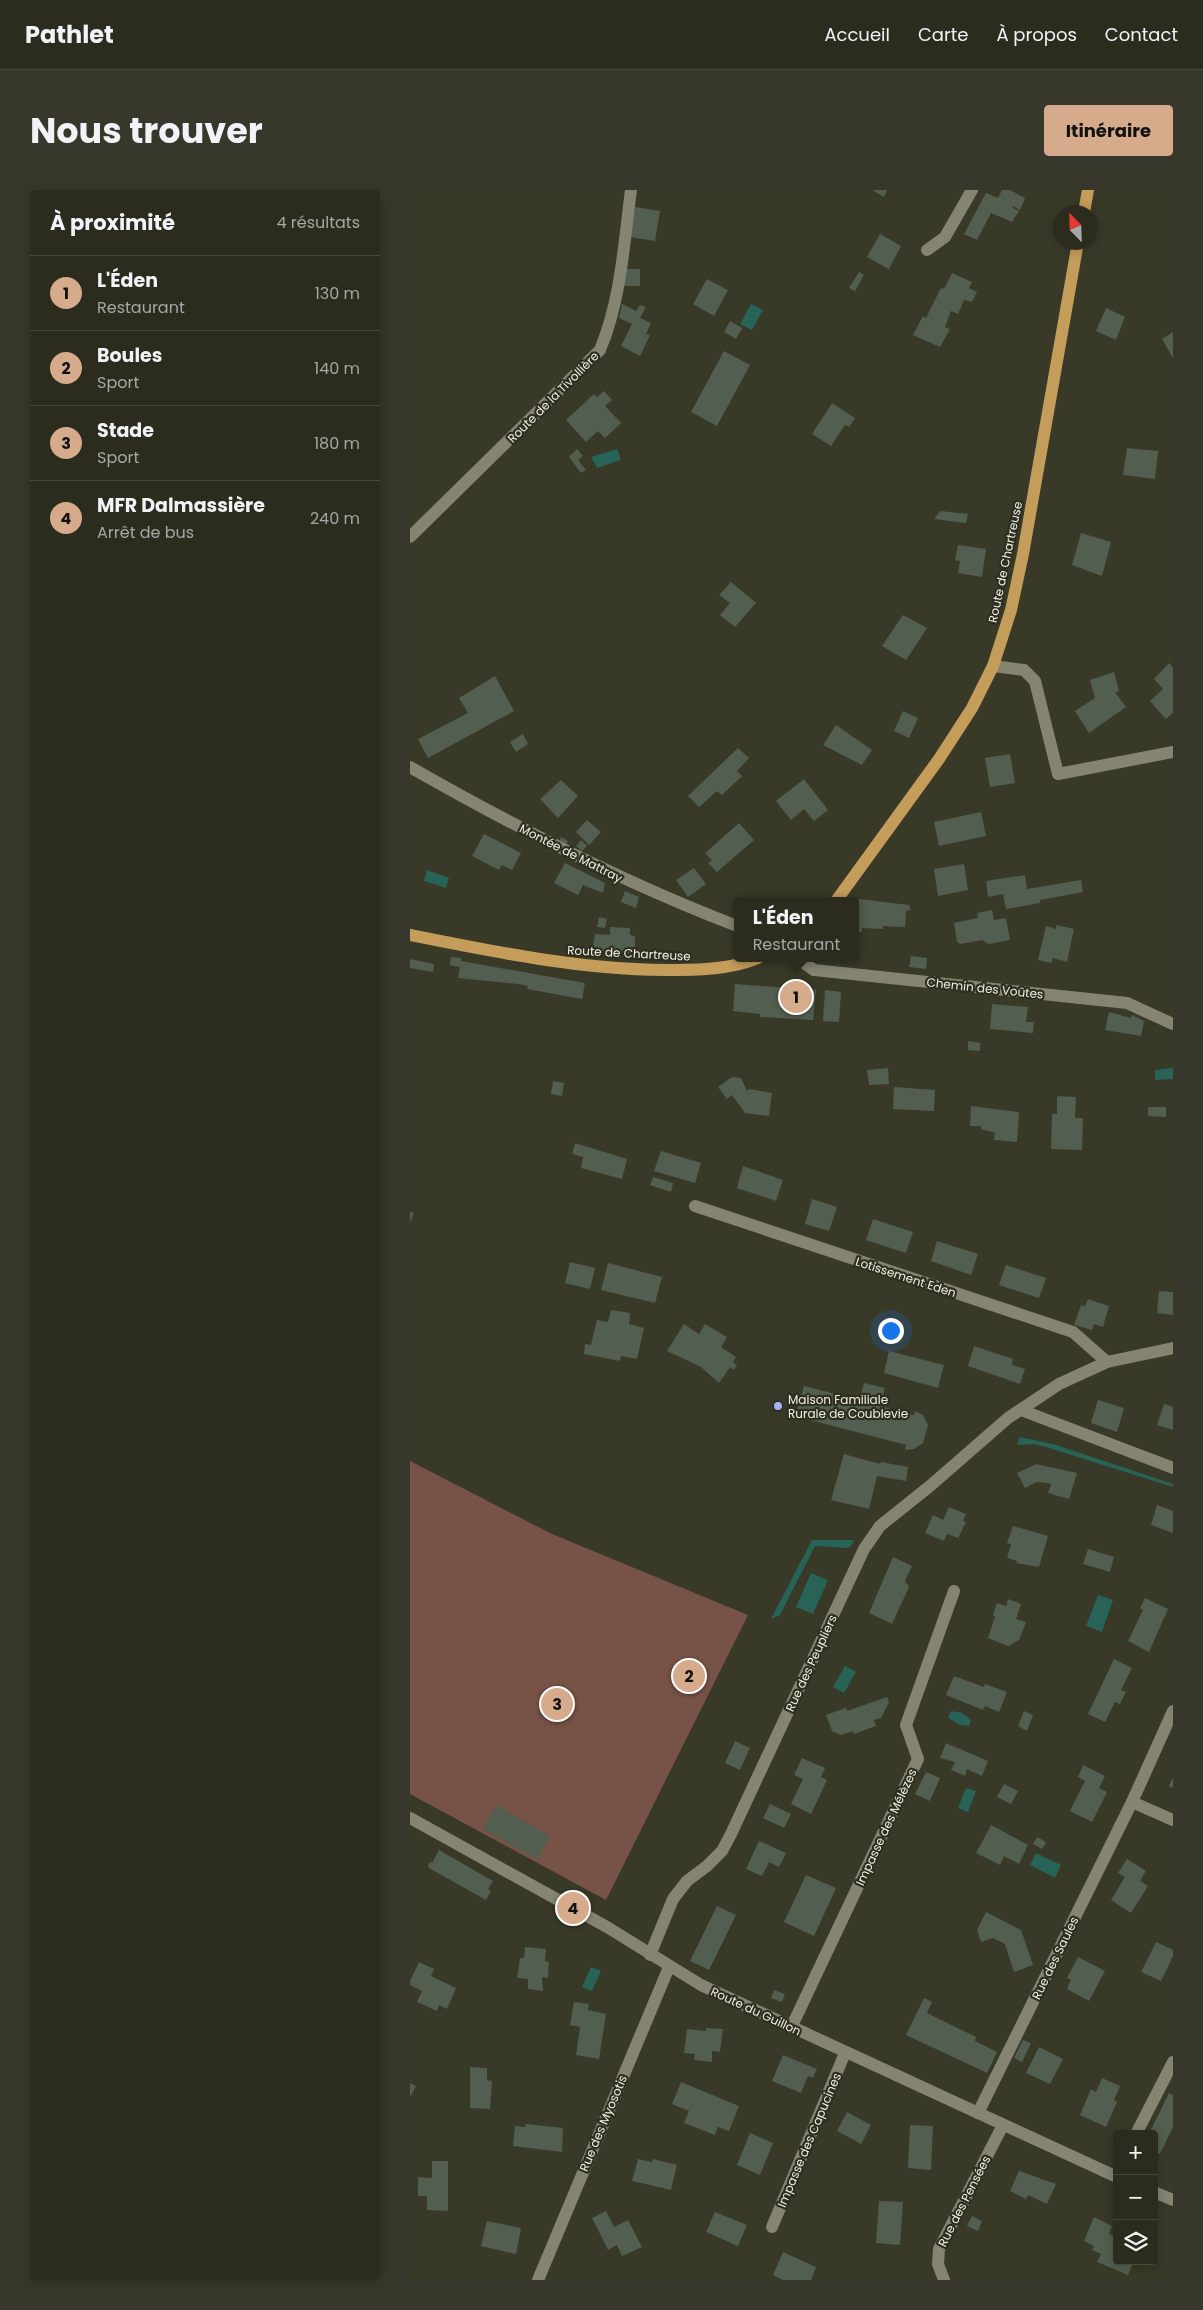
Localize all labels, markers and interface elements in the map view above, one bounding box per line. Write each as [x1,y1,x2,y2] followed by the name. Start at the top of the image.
[25,18,114,51] text: Pathlet
[824,22,890,47] text: Accueil
[918,22,968,47] text: Carte
[996,22,1077,47] text: À propos
[1105,22,1178,47] text: Contact
[1044,105,1173,156] button: Itinéraire
[30,106,263,155] text: Nous trouver
[1053,205,1098,250] north arrow
[50,208,175,237] text: À proximité
[276,211,360,234] text: 4 résultats
[97,267,158,294] text: L'Éden
[63,282,69,305] text: 1
[315,282,360,305] text: 130 m
[97,296,185,319] text: Restaurant
[97,342,162,369] text: Boules
[504,348,602,446] street label: Route de la Tivollière
[61,357,71,380] text: 2
[314,357,360,380] text: 140 m
[97,371,139,394] text: Sport
[97,417,154,444] text: Stade
[61,432,71,455] text: 3
[314,432,360,455] text: 180 m
[97,446,139,469] text: Sport
[97,492,265,519] text: MFR Dalmassière
[984,500,1026,624] street label: Route de Chartreuse
[61,507,71,530] text: 4
[310,507,360,530] text: 240 m
[97,521,194,544] text: Arrêt de bus
[517,820,626,886] street label: Montée de Mattray
[734,897,859,962] popup
[753,904,814,931] text: L'Éden
[753,933,840,956] text: Restaurant
[567,941,691,965] street label: Route de Chartreuse
[926,973,1044,1003] street label: Chemin des Voûtes
[780,978,812,1016] pin: 1
[854,1253,958,1301] street label: Lotissement Eden
[878,1318,904,1344] your location
[788,1391,908,1422] place label: Maison Familiale Rurale de Coublevie
[772,1400,784,1412] marker: Maison Familiale Rurale de Coublevie
[781,1612,841,1714] street label: Rue des Peupliers
[673,1657,705,1695] pin: 2
[541,1685,573,1723] pin: 3
[851,1766,921,1888] street label: Impasse des Mélèzes
[557,1889,589,1927] pin: 4
[1028,1914,1082,2002] street label: Rue des Saules
[708,1983,804,2039] street label: Route du Guillon
[773,2070,845,2210] street label: Impasse des Capucines
[575,2072,631,2174] street label: Rue des Myosotis
[1113,2130,1158,2265] map controls
[1113,2130,1158,2175] button: +
[934,2153,994,2249] street label: Rue des Pensées
[1113,2175,1158,2220] button: −
[1113,2220,1158,2265] button: layers

